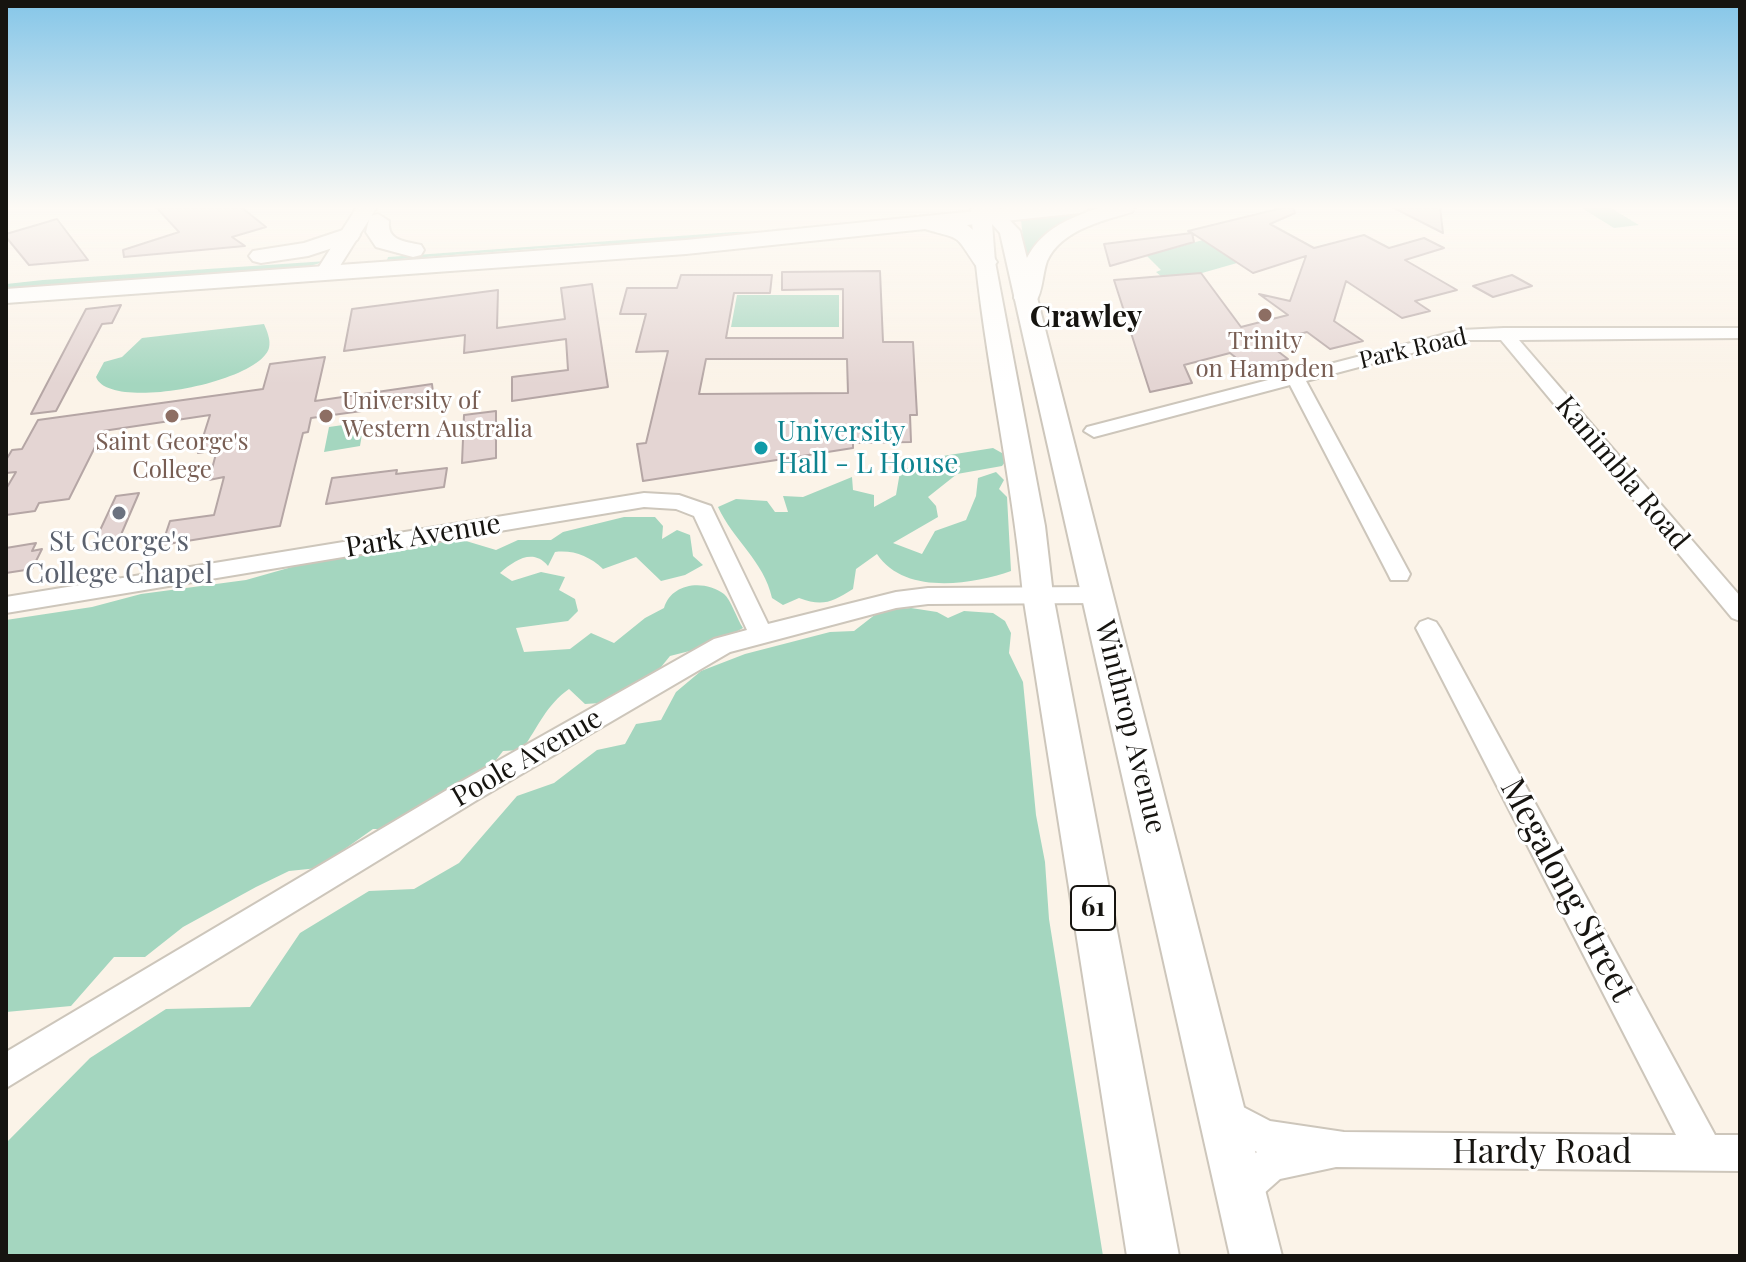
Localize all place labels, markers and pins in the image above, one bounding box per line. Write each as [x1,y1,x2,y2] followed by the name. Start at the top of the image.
[1256,306,1274,324] marker: Trinity on Hampden
[1195,328,1335,384] place label: Trinity on Hampden
[342,388,533,444] place label: University of Western Australia
[163,407,181,425] marker: Saint George's College
[317,407,335,425] marker: University of Western Australia
[777,415,958,481] place label: University Hall - L House
[95,429,249,485] place label: Saint George's College
[752,439,770,457] marker: University Hall - L House
[110,504,128,522] marker: St George's College Chapel
[25,525,213,591] place label: St George's College Chapel

